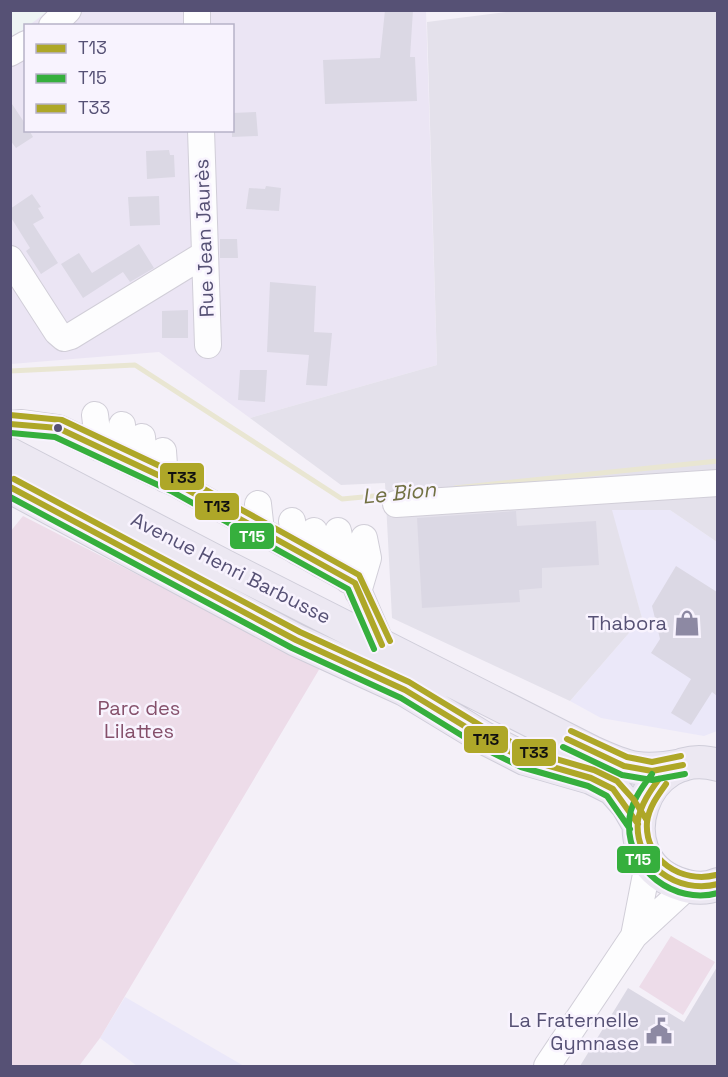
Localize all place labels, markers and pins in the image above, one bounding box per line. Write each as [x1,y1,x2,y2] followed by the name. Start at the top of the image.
[52,422,64,434] unlabelled marker
[672,608,702,638] shop icon: Thabora
[588,610,667,636] place label: Thabora
[509,1007,639,1056] place label: La Fraternelle Gymnase
[644,1016,674,1046] public building icon: La Fraternelle Gymnase

